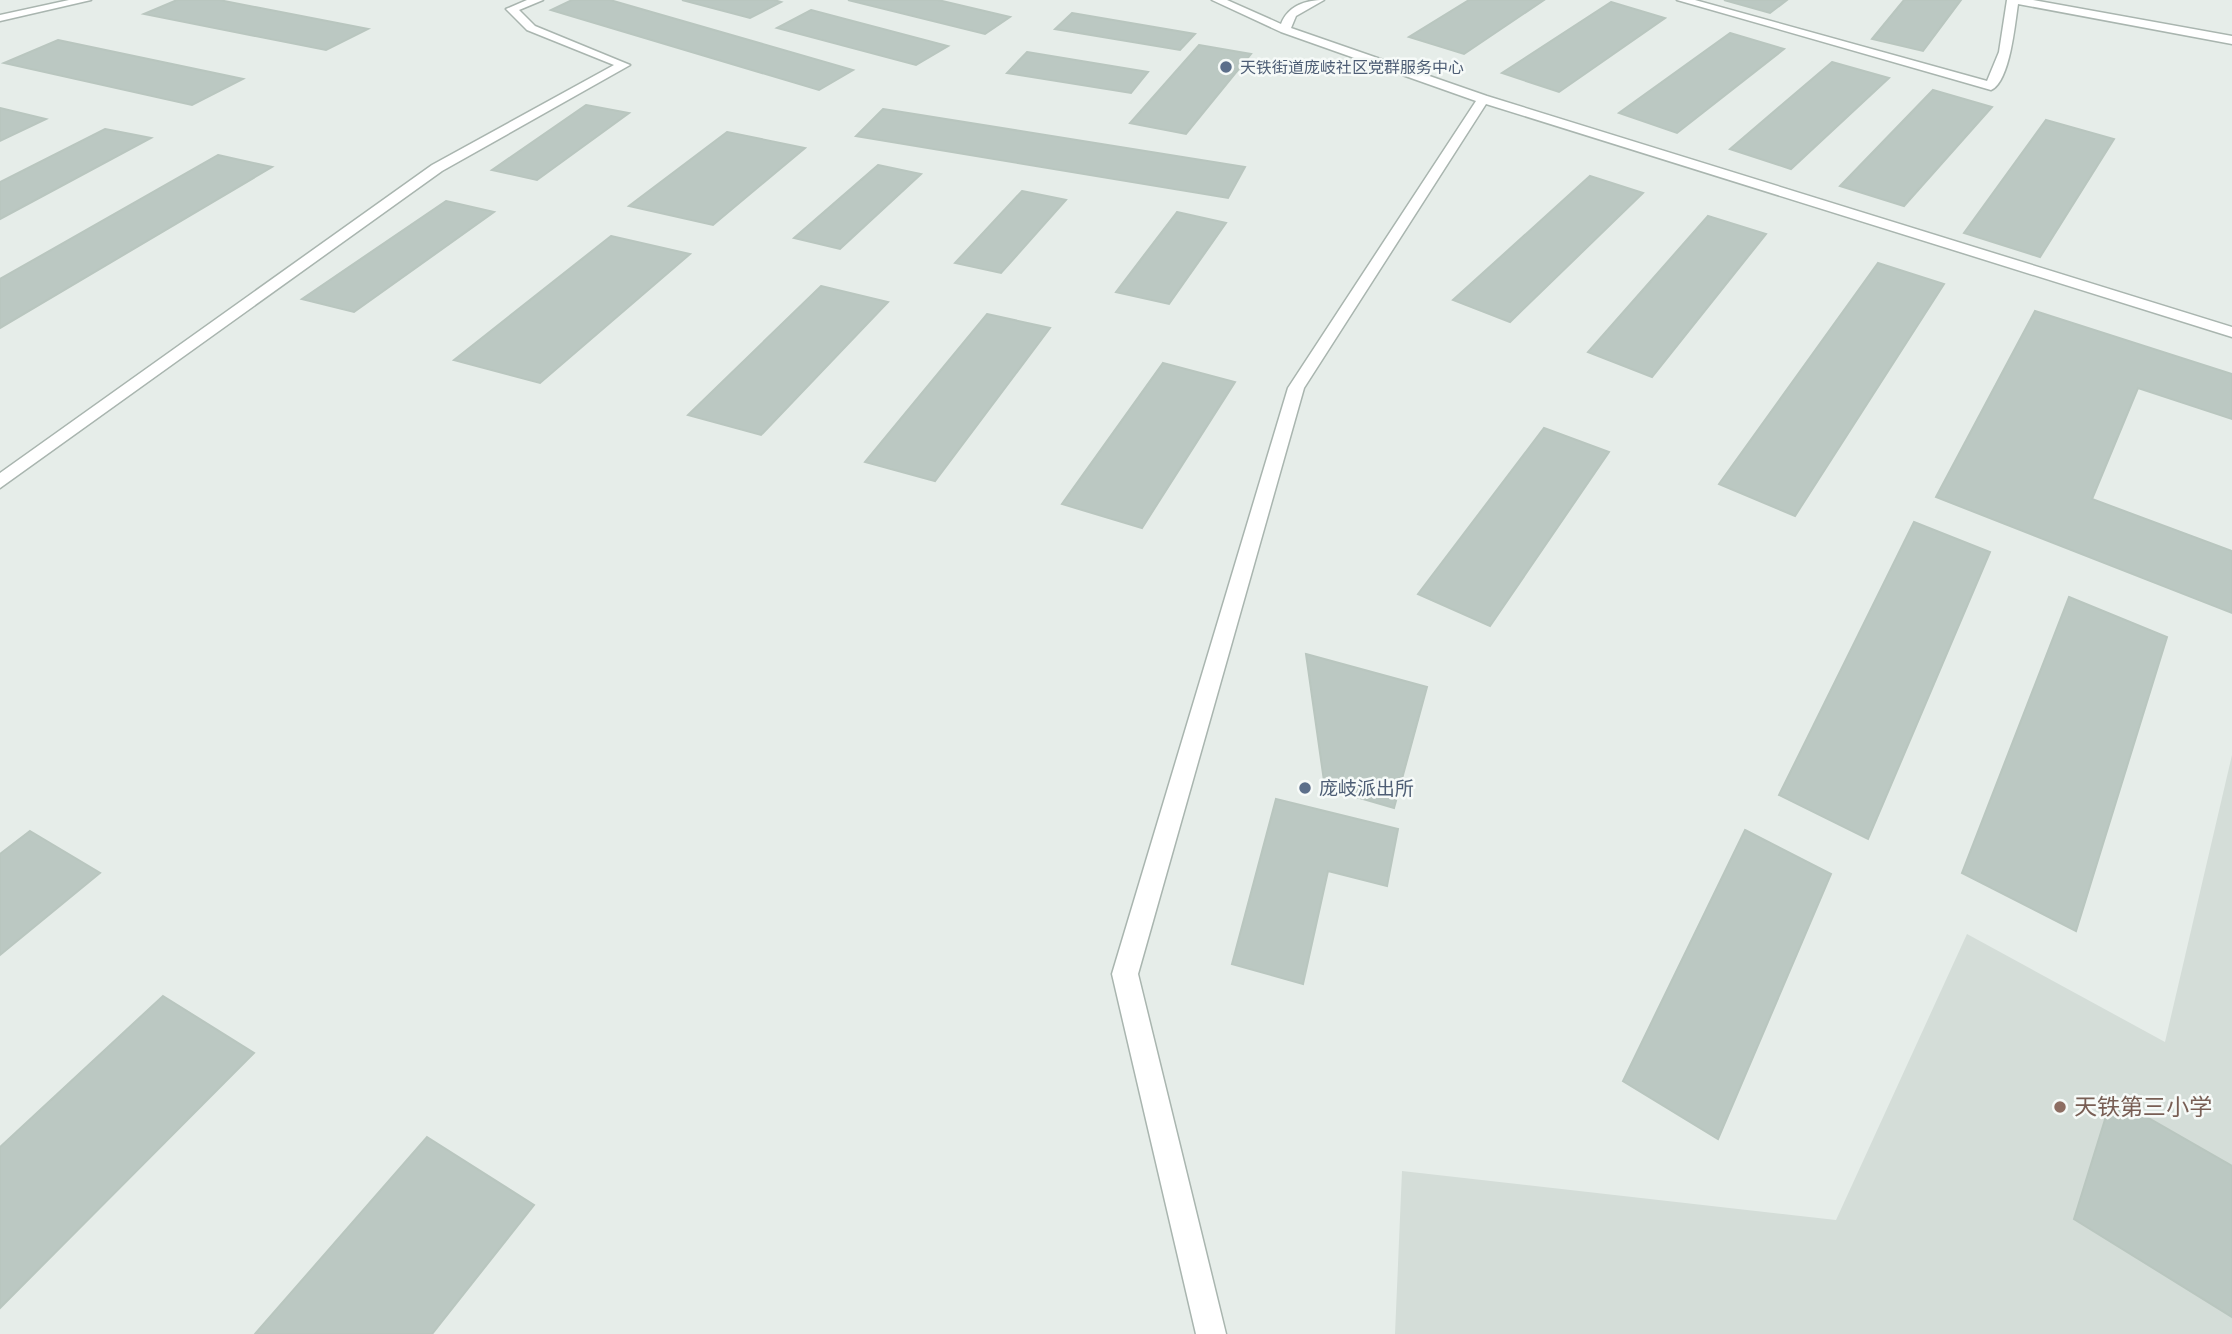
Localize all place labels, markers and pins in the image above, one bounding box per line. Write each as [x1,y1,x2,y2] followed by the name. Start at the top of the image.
[1240,57,1464,77] place label: 天铁街道庞岐社区党群服务中心
[1218,59,1234,75] marker: 天铁街道庞岐社区党群服务中心
[1319,776,1414,800] place label: 庞岐派出所
[1297,780,1313,796] marker: 庞岐派出所
[2074,1092,2212,1121] place label: 天铁第三小学
[2052,1099,2068,1115] marker: 天铁第三小学

